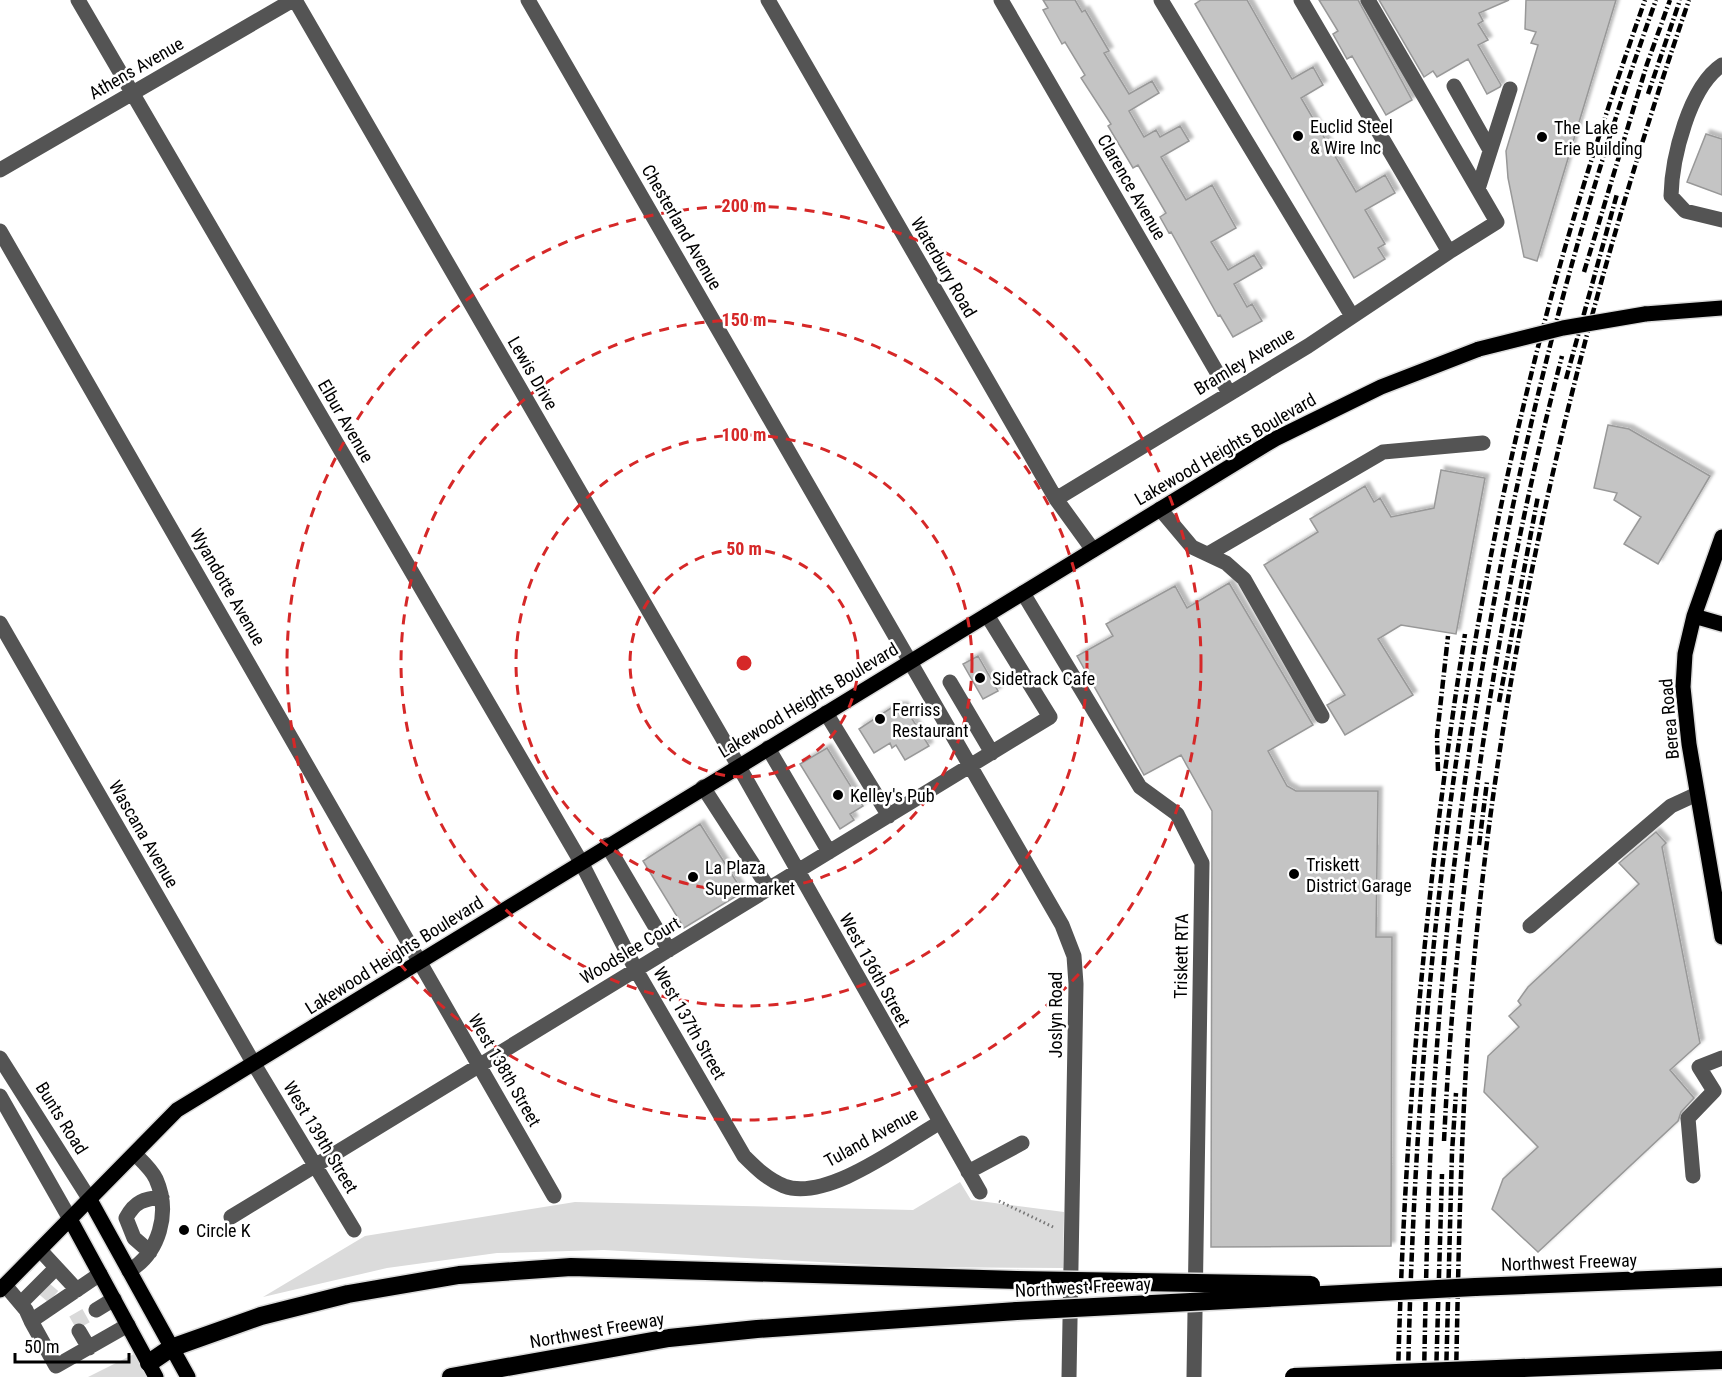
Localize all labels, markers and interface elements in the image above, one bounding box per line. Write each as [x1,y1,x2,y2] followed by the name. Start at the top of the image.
[85,33,187,103] street label: Athens Avenue
[1310,116,1393,158] place label: Euclid Steel & Wire Inc
[1554,117,1643,159] place label: The Lake Erie Building
[1291,129,1305,143] marker: Euclid Steel & Wire Inc
[1535,130,1549,144] marker: The Lake Erie Building
[1093,131,1171,243] street label: Clarence Avenue
[638,161,726,293] street label: Chesterland Avenue
[722,195,766,216] text: 200 m
[907,213,981,321] street label: Waterbury Road
[722,309,766,330] text: 150 m
[1190,323,1298,399] street label: Bramley Avenue
[504,333,562,413] street label: Lewis Drive
[314,376,378,466] street label: Elbur Avenue
[1131,388,1319,510] street label: Lakewood Heights Boulevard
[722,424,766,445] text: 100 m
[186,525,270,649] street label: Wyandotte Avenue
[726,538,762,559] text: 50 m
[714,638,902,762] street label: Lakewood Heights Boulevard
[734,653,754,673] centre of rings
[992,668,1095,689] place label: Sidetrack Cafe
[973,671,987,685] marker: Sidetrack Cafe
[1655,678,1683,760] street label: Berea Road
[892,699,969,741] place label: Ferriss Restaurant
[873,712,887,726] marker: Ferriss Restaurant
[105,777,183,891] street label: Wascana Avenue
[850,785,935,806] place label: Kelley's Pub
[831,788,845,802] marker: Kelley's Pub
[1306,854,1412,896] place label: Triskett District Garage
[705,857,795,899] place label: La Plaza Supermarket
[1287,867,1301,881] marker: Triskett District Garage
[686,870,700,884] marker: La Plaza Supermarket
[301,892,487,1018] street label: Lakewood Heights Boulevard
[835,910,915,1030] street label: West 136th Street
[576,912,684,988] street label: Woodslee Court
[1170,912,1192,999] street label: Triskett RTA
[649,963,731,1083] street label: West 137th Street
[1045,972,1066,1058] street label: Joslyn Road
[464,1010,546,1130] street label: West 138th Street
[279,1077,363,1197] street label: West 139th Street
[32,1078,92,1158] street label: Bunts Road
[821,1103,921,1171] street label: Tuland Avenue
[196,1220,251,1241] place label: Circle K
[177,1223,191,1237] marker: Circle K
[1501,1249,1638,1275] street label: Northwest Freeway
[1014,1273,1152,1301] street label: Northwest Freeway
[528,1308,666,1352] street label: Northwest Freeway
[15,1326,129,1364] scale bar
[24,1336,59,1357] text: 50 m

